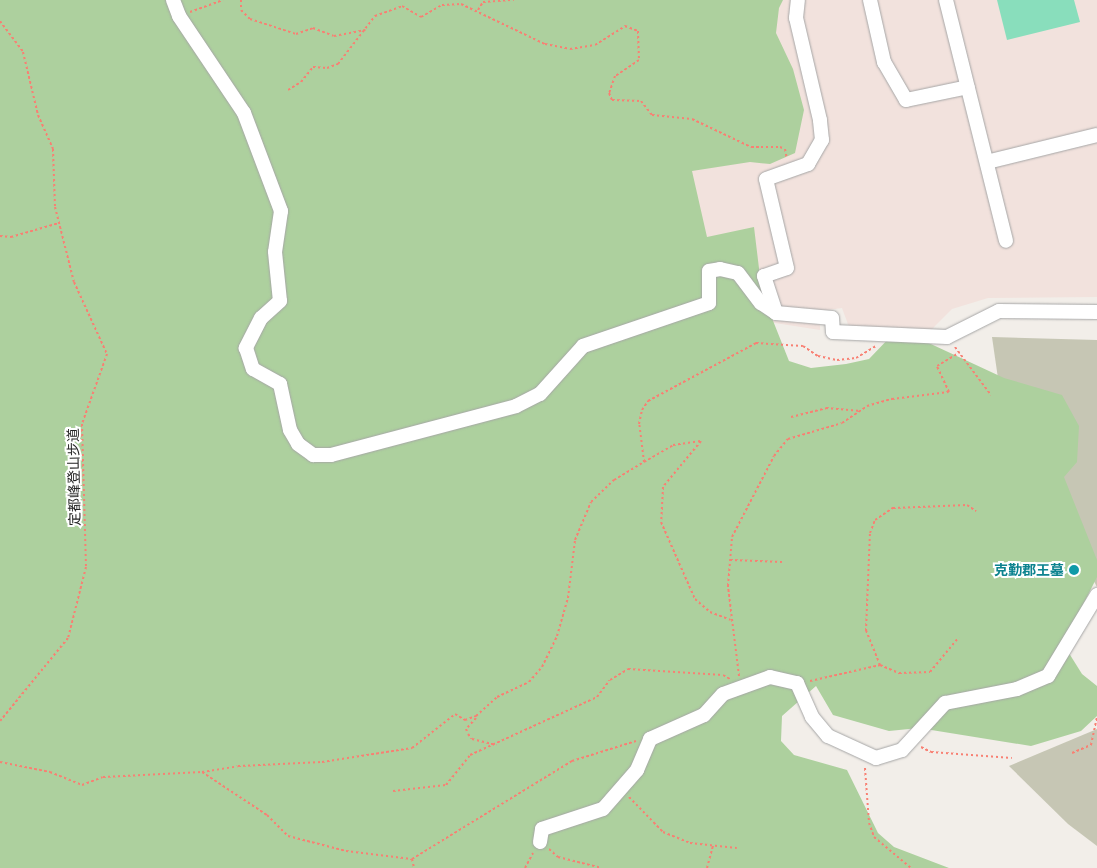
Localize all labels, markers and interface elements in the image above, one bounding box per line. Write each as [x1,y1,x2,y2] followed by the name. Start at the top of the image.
[65,428,83,526] street label: 定都峰登山步道
[994,562,1064,578] place label: 克勤郡王墓
[1068,564,1080,576] marker: 克勤郡王墓

